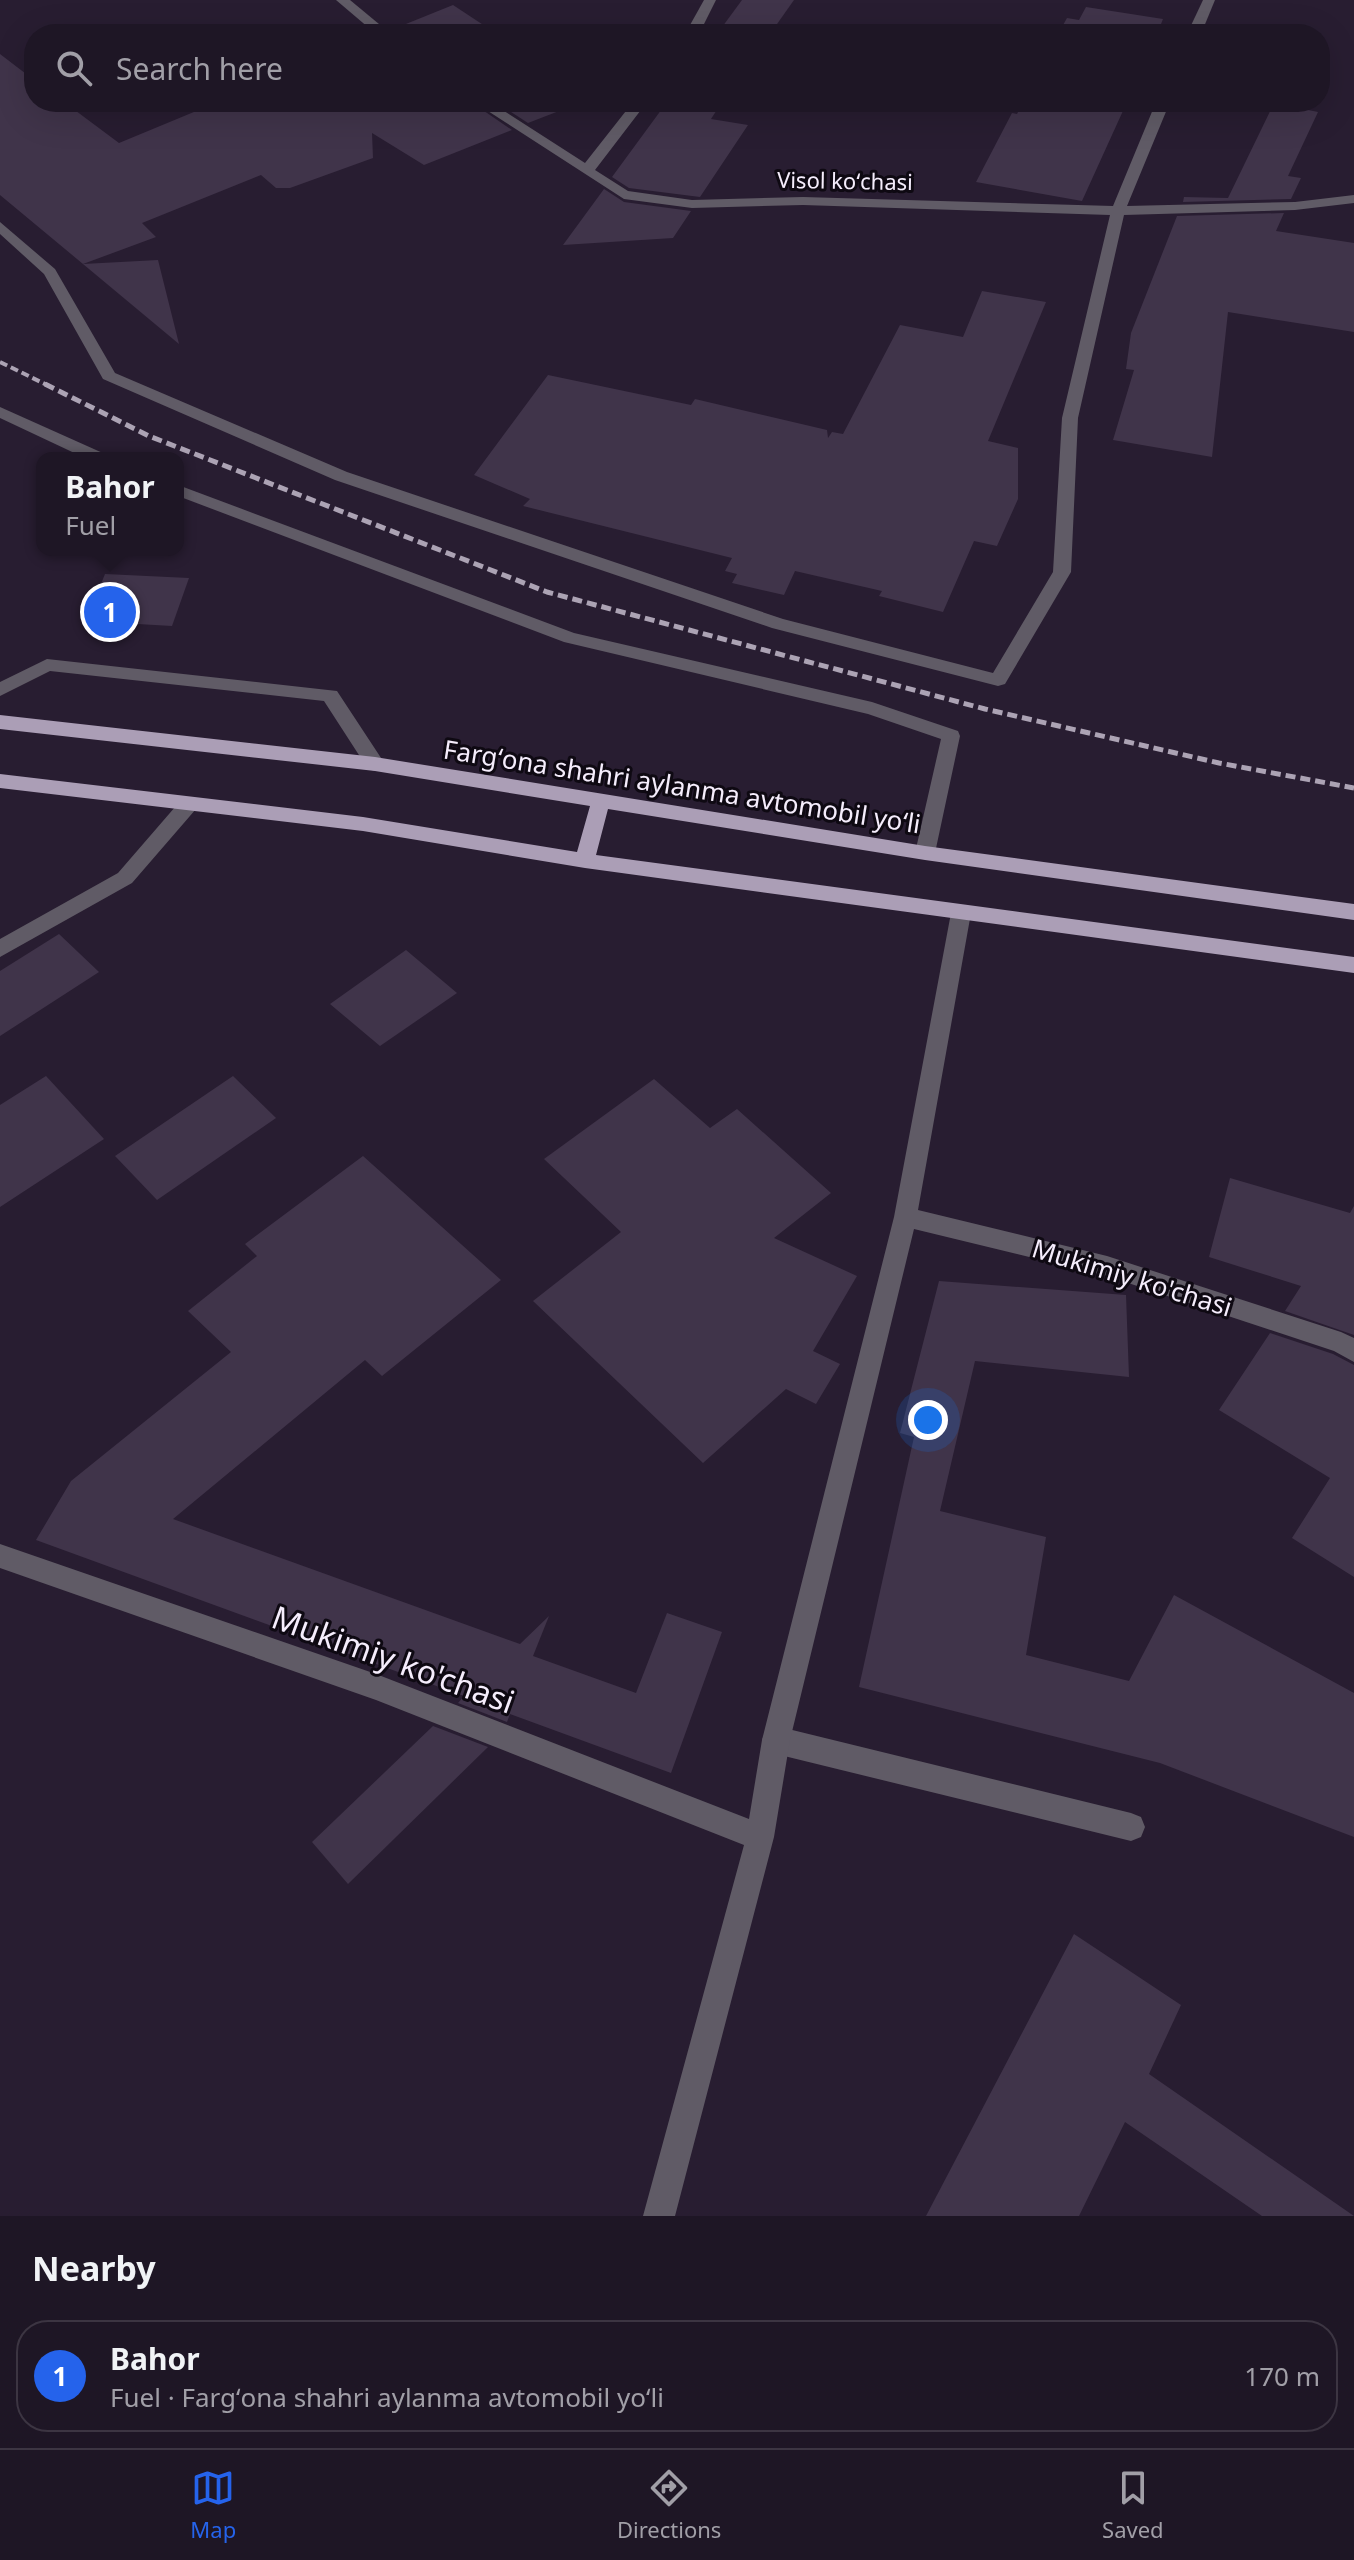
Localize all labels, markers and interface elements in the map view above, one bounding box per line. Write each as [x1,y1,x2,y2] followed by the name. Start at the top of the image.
[24,24,1330,112] search box
[52,46,96,90] icon: search
[116,48,283,89] text: Search here
[777,164,913,196] street label: Visol koʻchasi
[36,452,184,556] popup
[65,466,155,507] text: Bahor
[65,507,116,543] text: Fuel
[84,582,136,642] pin: 1
[441,730,923,842] street label: Fargʻona shahri aylanma avtomobil yoʻli
[1028,1230,1237,1325] street label: Mukimiy ko'chasi
[908,1400,948,1440] your location
[266,1595,521,1722] street label: Mukimiy ko'chasi
[32,2245,156,2291] text: Nearby
[110,2338,200,2379] text: Bahor
[53,2358,67,2394] text: 1
[1244,2358,1320,2394] text: 170 m
[110,2379,664,2415] text: Fuel · Fargʻona shahri aylanma avtomobil yoʻli
[190,2466,236,2544] tab: Map
[617,2466,721,2544] tab: Directions
[1102,2466,1164,2544] tab: Saved

